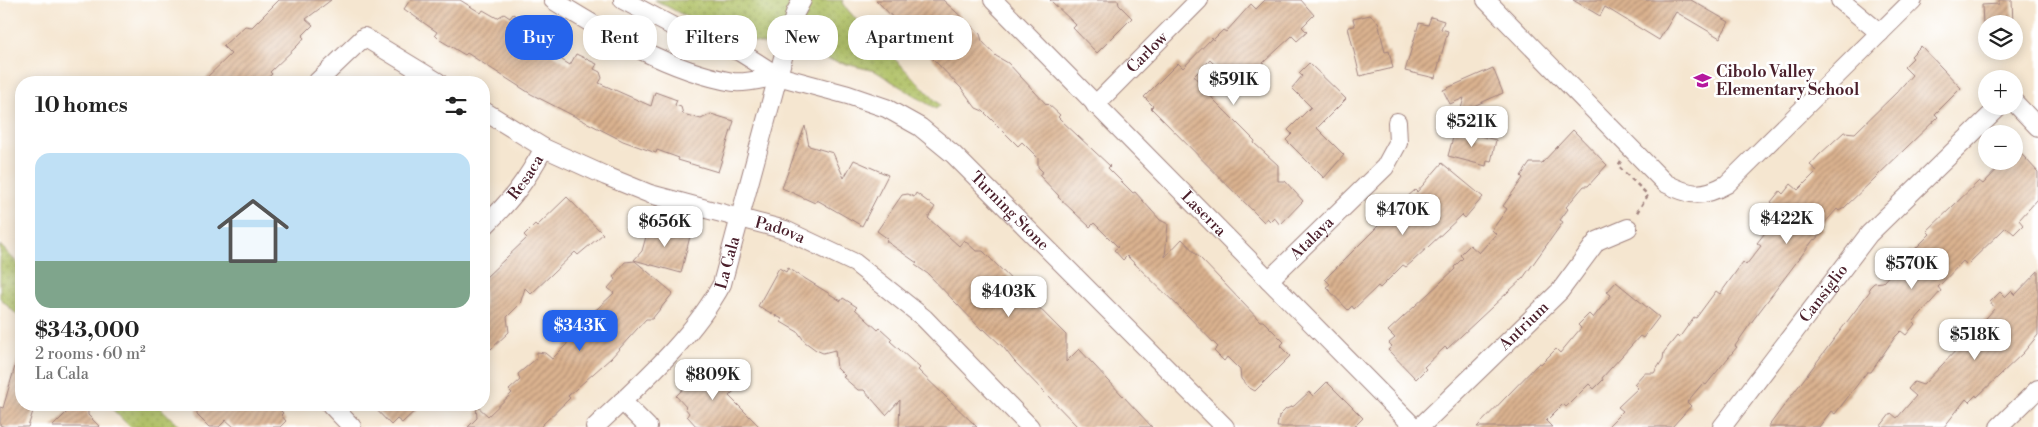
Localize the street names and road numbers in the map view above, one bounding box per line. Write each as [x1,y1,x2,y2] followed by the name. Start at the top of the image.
[1122,27,1173,77] street label: Carlow
[503,151,549,204] street label: Resaca
[966,167,1053,255] street label: Turning Stone
[1177,187,1231,241] street label: Laserra
[753,212,809,248] street label: Padova
[1285,212,1339,265] street label: Atalaya
[711,233,745,291] street label: La Cala
[1795,260,1852,327] street label: Cansiglio
[1494,297,1553,355] street label: Antrium

